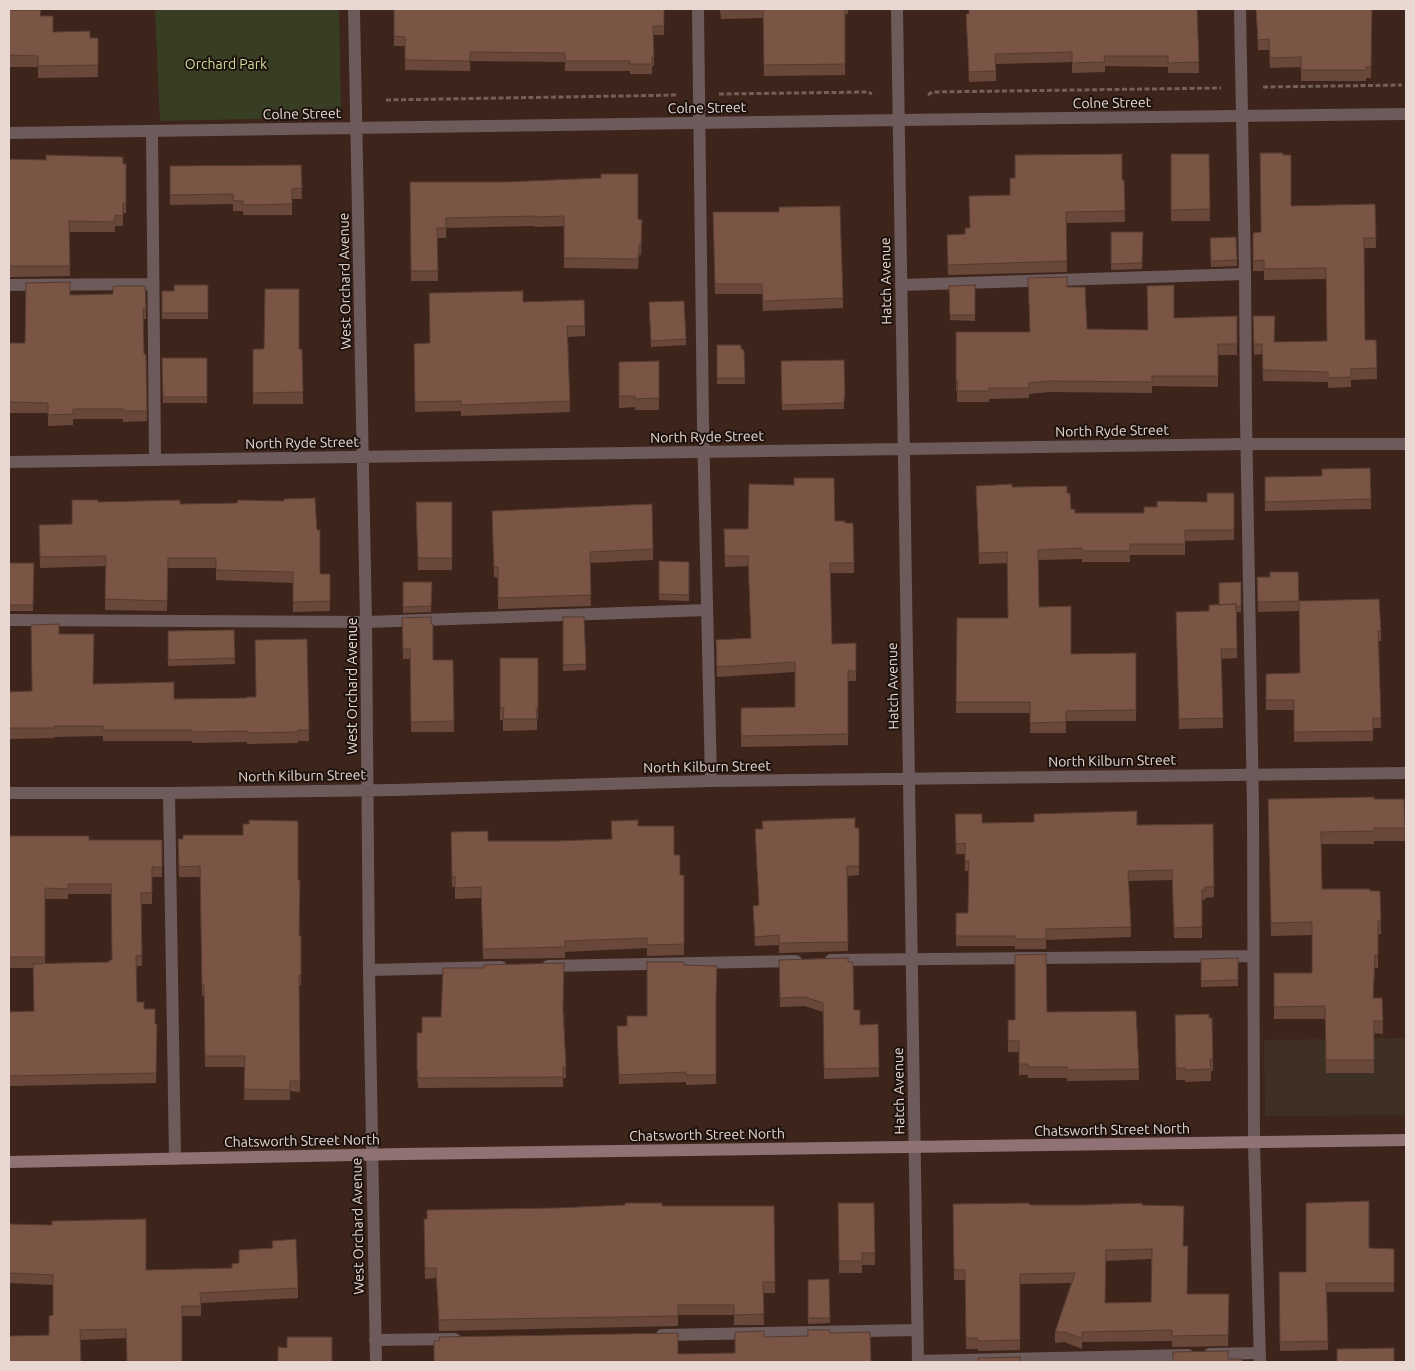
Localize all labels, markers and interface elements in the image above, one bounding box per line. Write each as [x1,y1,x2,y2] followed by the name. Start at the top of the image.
[185,56,267,72] park label: Orchard Park
[1073,94,1151,112] street label: Colne Street
[668,99,746,117] street label: Colne Street
[263,105,341,123] street label: Colne Street
[335,212,355,350] street label: West Orchard Avenue
[877,237,895,325] street label: Hatch Avenue
[1055,422,1169,440] street label: North Ryde Street
[650,428,764,446] street label: North Ryde Street
[245,434,359,452] street label: North Ryde Street
[344,618,360,754] street label: West Orchard Avenue
[884,642,902,730] street label: Hatch Avenue
[1048,751,1176,771] street label: North Kilburn Street
[643,757,771,777] street label: North Kilburn Street
[238,766,366,786] street label: North Kilburn Street
[890,1047,908,1135] street label: Hatch Avenue
[1034,1120,1190,1140] street label: Chatsworth Street North
[629,1125,785,1145] street label: Chatsworth Street North
[224,1131,380,1151] street label: Chatsworth Street North
[348,1157,368,1295] street label: West Orchard Avenue

